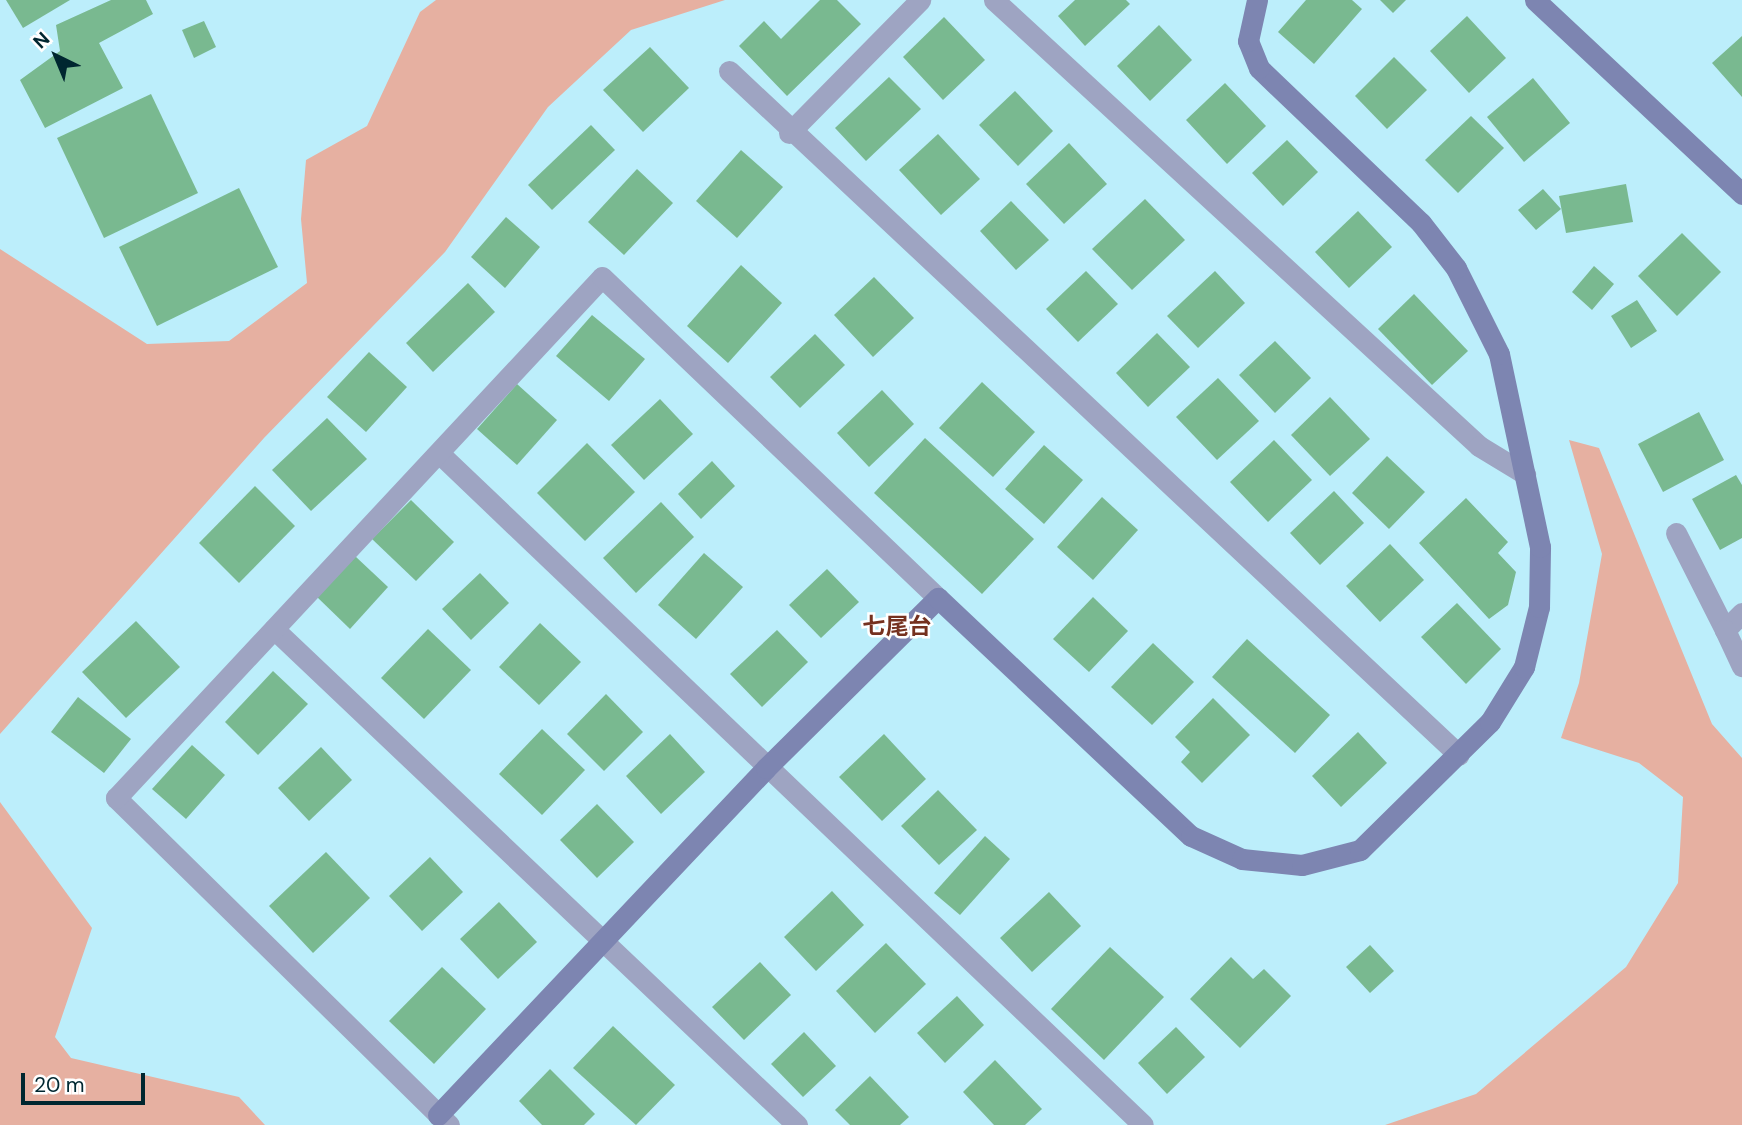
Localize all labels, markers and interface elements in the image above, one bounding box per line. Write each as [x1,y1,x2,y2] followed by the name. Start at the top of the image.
[21,21,91,91] north arrow
[28,26,55,54] text: N
[863,612,931,640] district label: 七尾台
[24,1058,149,1102] scale bar
[34,1071,85,1099] text: 20 m

